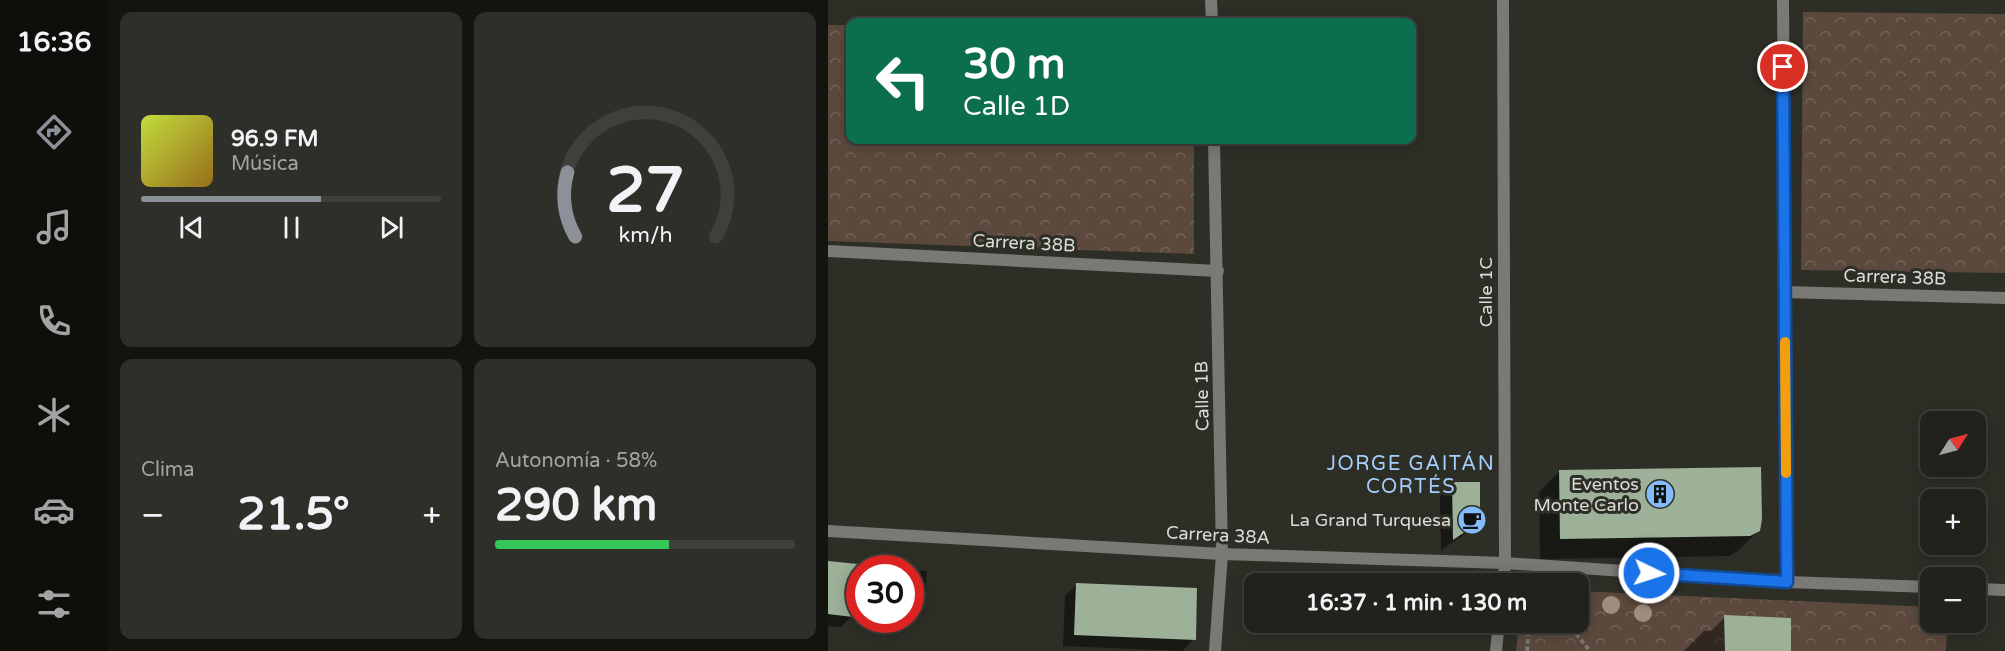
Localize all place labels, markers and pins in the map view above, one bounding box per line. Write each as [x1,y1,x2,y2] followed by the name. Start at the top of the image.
[1757,41,1808,92] pin
[1534,473,1639,516] place label: Eventos Monte Carlo
[1644,478,1676,510] building icon: Eventos Monte Carlo
[1456,504,1488,536] cafe icon: La Grand Turquesa
[1289,509,1451,531] place label: La Grand Turquesa

